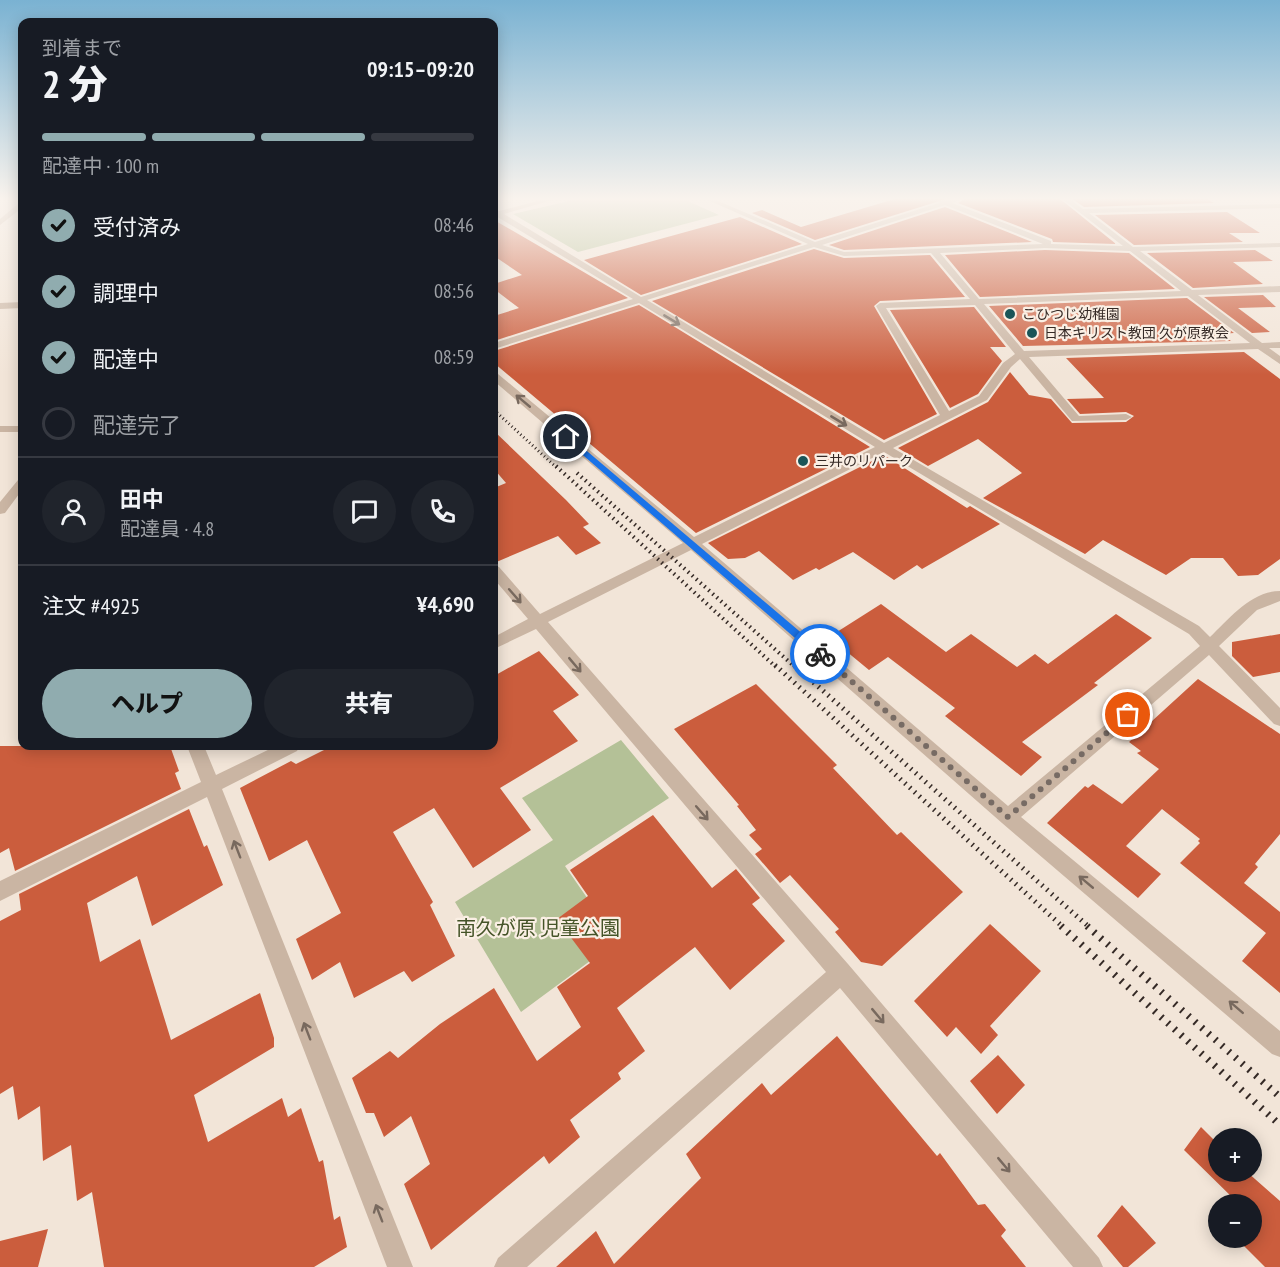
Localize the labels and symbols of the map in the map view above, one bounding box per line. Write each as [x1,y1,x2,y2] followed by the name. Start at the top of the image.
[1022,305,1120,323] place label: こひつじ幼稚園
[1003,307,1017,321] marker: こひつじ幼稚園
[663,315,680,327] one-way arrow
[1044,324,1229,342] place label: 日本キリスト教団 久が原教会
[1025,326,1039,340] marker: 日本キリスト教団 久が原教会
[516,394,531,408] one-way arrow
[540,411,591,462] pin
[830,415,847,427] one-way arrow
[815,452,913,470] place label: 三井のリパーク
[796,454,810,468] marker: 三井のリパーク
[508,588,522,603] one-way arrow
[790,624,850,684] courier
[568,657,582,672] one-way arrow
[1102,689,1153,740] pin
[695,805,709,820] one-way arrow
[230,841,241,859] one-way arrow
[1079,876,1095,889] one-way arrow
[456,915,620,941] park label: 南久が原 児童公園
[1228,1001,1244,1014] one-way arrow
[871,1008,885,1023] one-way arrow
[301,1022,312,1041] one-way arrow
[997,1157,1011,1172] one-way arrow
[372,1204,383,1222] one-way arrow

